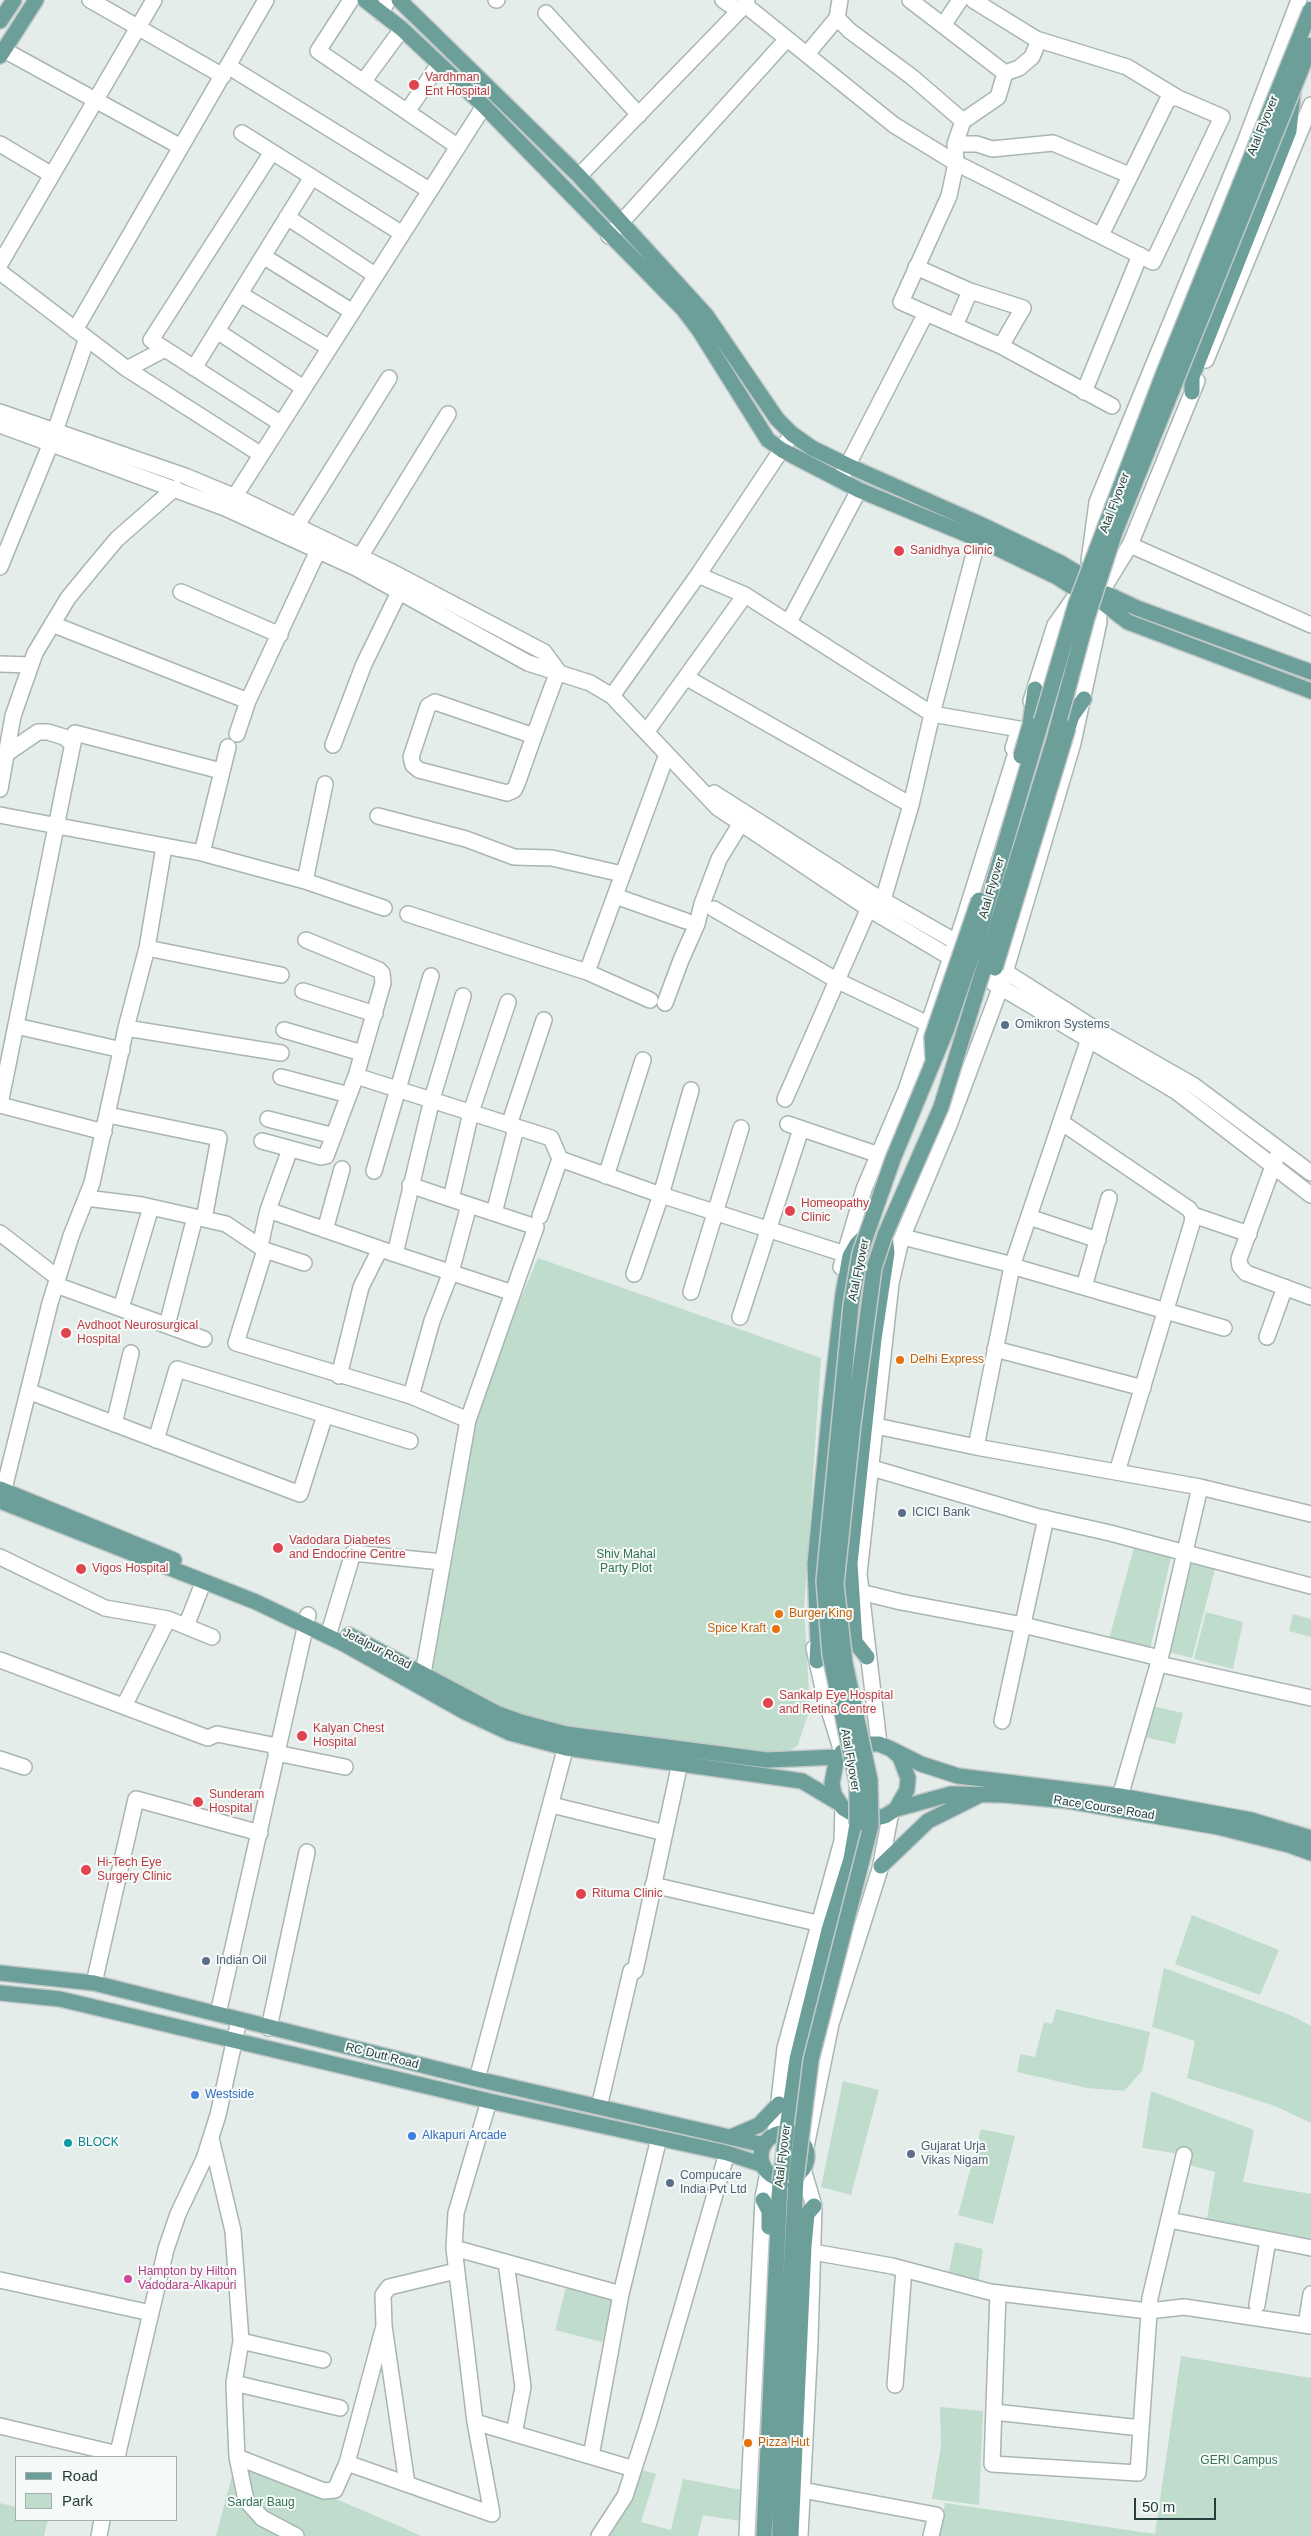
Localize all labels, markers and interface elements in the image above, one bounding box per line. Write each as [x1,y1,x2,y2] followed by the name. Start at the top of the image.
[425,71,490,99] place label: Vardhman Ent Hospital
[407,78,421,92] marker: Vardhman Ent Hospital
[1244,94,1282,158] street label: Atal Flyover
[1097,471,1133,535] street label: Atal Flyover
[892,544,906,558] marker: Sanidhya Clinic
[910,544,993,558] place label: Sanidhya Clinic
[976,856,1008,920] street label: Atal Flyover
[1015,1018,1110,1032] place label: Omikron Systems
[999,1019,1011,1031] marker: Omikron Systems
[801,1197,869,1225] place label: Homeopathy Clinic
[783,1204,797,1218] marker: Homeopathy Clinic
[845,1238,873,1302] street label: Atal Flyover
[77,1319,198,1347] place label: Avdhoot Neurosurgical Hospital
[59,1326,73,1340] marker: Avdhoot Neurosurgical Hospital
[910,1353,984,1367] place label: Delhi Express
[894,1354,906,1366] marker: Delhi Express
[912,1506,970,1520] place label: ICICI Bank
[896,1507,908,1519] marker: ICICI Bank
[289,1534,406,1562] place label: Vadodara Diabetes and Endocrine Centre
[271,1541,285,1555] marker: Vadodara Diabetes and Endocrine Centre
[596,1548,656,1576] park label: Shiv Mahal Party Plot
[74,1562,88,1576] marker: Vigos Hospital
[92,1562,168,1576] place label: Vigos Hospital
[789,1607,852,1621] place label: Burger King
[773,1608,785,1620] marker: Burger King
[707,1622,766,1636] place label: Spice Kraft
[770,1623,782,1635] marker: Spice Kraft
[340,1626,414,1672] street label: Jetalpur Road
[779,1689,893,1717] place label: Sankalp Eye Hospital and Retina Centre
[761,1696,775,1710] marker: Sankalp Eye Hospital and Retina Centre
[313,1722,384,1750] place label: Kalyan Chest Hospital
[837,1728,863,1792] street label: Atal Flyover
[295,1729,309,1743] marker: Kalyan Chest Hospital
[209,1788,264,1816] place label: Sunderam Hospital
[1052,1793,1156,1823] street label: Race Course Road
[191,1795,205,1809] marker: Sunderam Hospital
[97,1856,172,1884] place label: Hi-Tech Eye Surgery Clinic
[79,1863,93,1877] marker: Hi-Tech Eye Surgery Clinic
[574,1887,588,1901] marker: Rituma Clinic
[592,1887,663,1901] place label: Rituma Clinic
[216,1954,267,1968] place label: Indian Oil
[200,1955,212,1967] marker: Indian Oil
[344,2040,420,2072] street label: RC Dutt Road
[205,2088,254,2102] place label: Westside
[189,2089,201,2101] marker: Westside
[772,2124,794,2188] street label: Atal Flyover
[422,2129,507,2143] place label: Alkapuri Arcade
[406,2130,418,2142] marker: Alkapuri Arcade
[78,2136,119,2150] place label: BLOCK
[62,2137,74,2149] marker: BLOCK
[921,2140,988,2168] place label: Gujarat Urja Vikas Nigam
[905,2148,917,2160] marker: Gujarat Urja Vikas Nigam
[680,2169,747,2197] place label: Compucare India Pvt Ltd
[664,2177,676,2189] marker: Compucare India Pvt Ltd
[138,2265,237,2293] place label: Hampton by Hilton Vadodara-Alkapuri
[122,2273,134,2285] marker: Hampton by Hilton Vadodara-Alkapuri
[758,2436,809,2450] place label: Pizza Hut
[742,2437,754,2449] marker: Pizza Hut
[1200,2454,1278,2468] park label: GERI Campus
[15,2456,178,2521] legend
[62,2467,98,2484] text: Road
[1136,2488,1218,2520] scale bar
[62,2492,93,2509] text: Park
[227,2496,295,2510] park label: Sardar Baug
[1142,2498,1175,2515] text: 50 m

